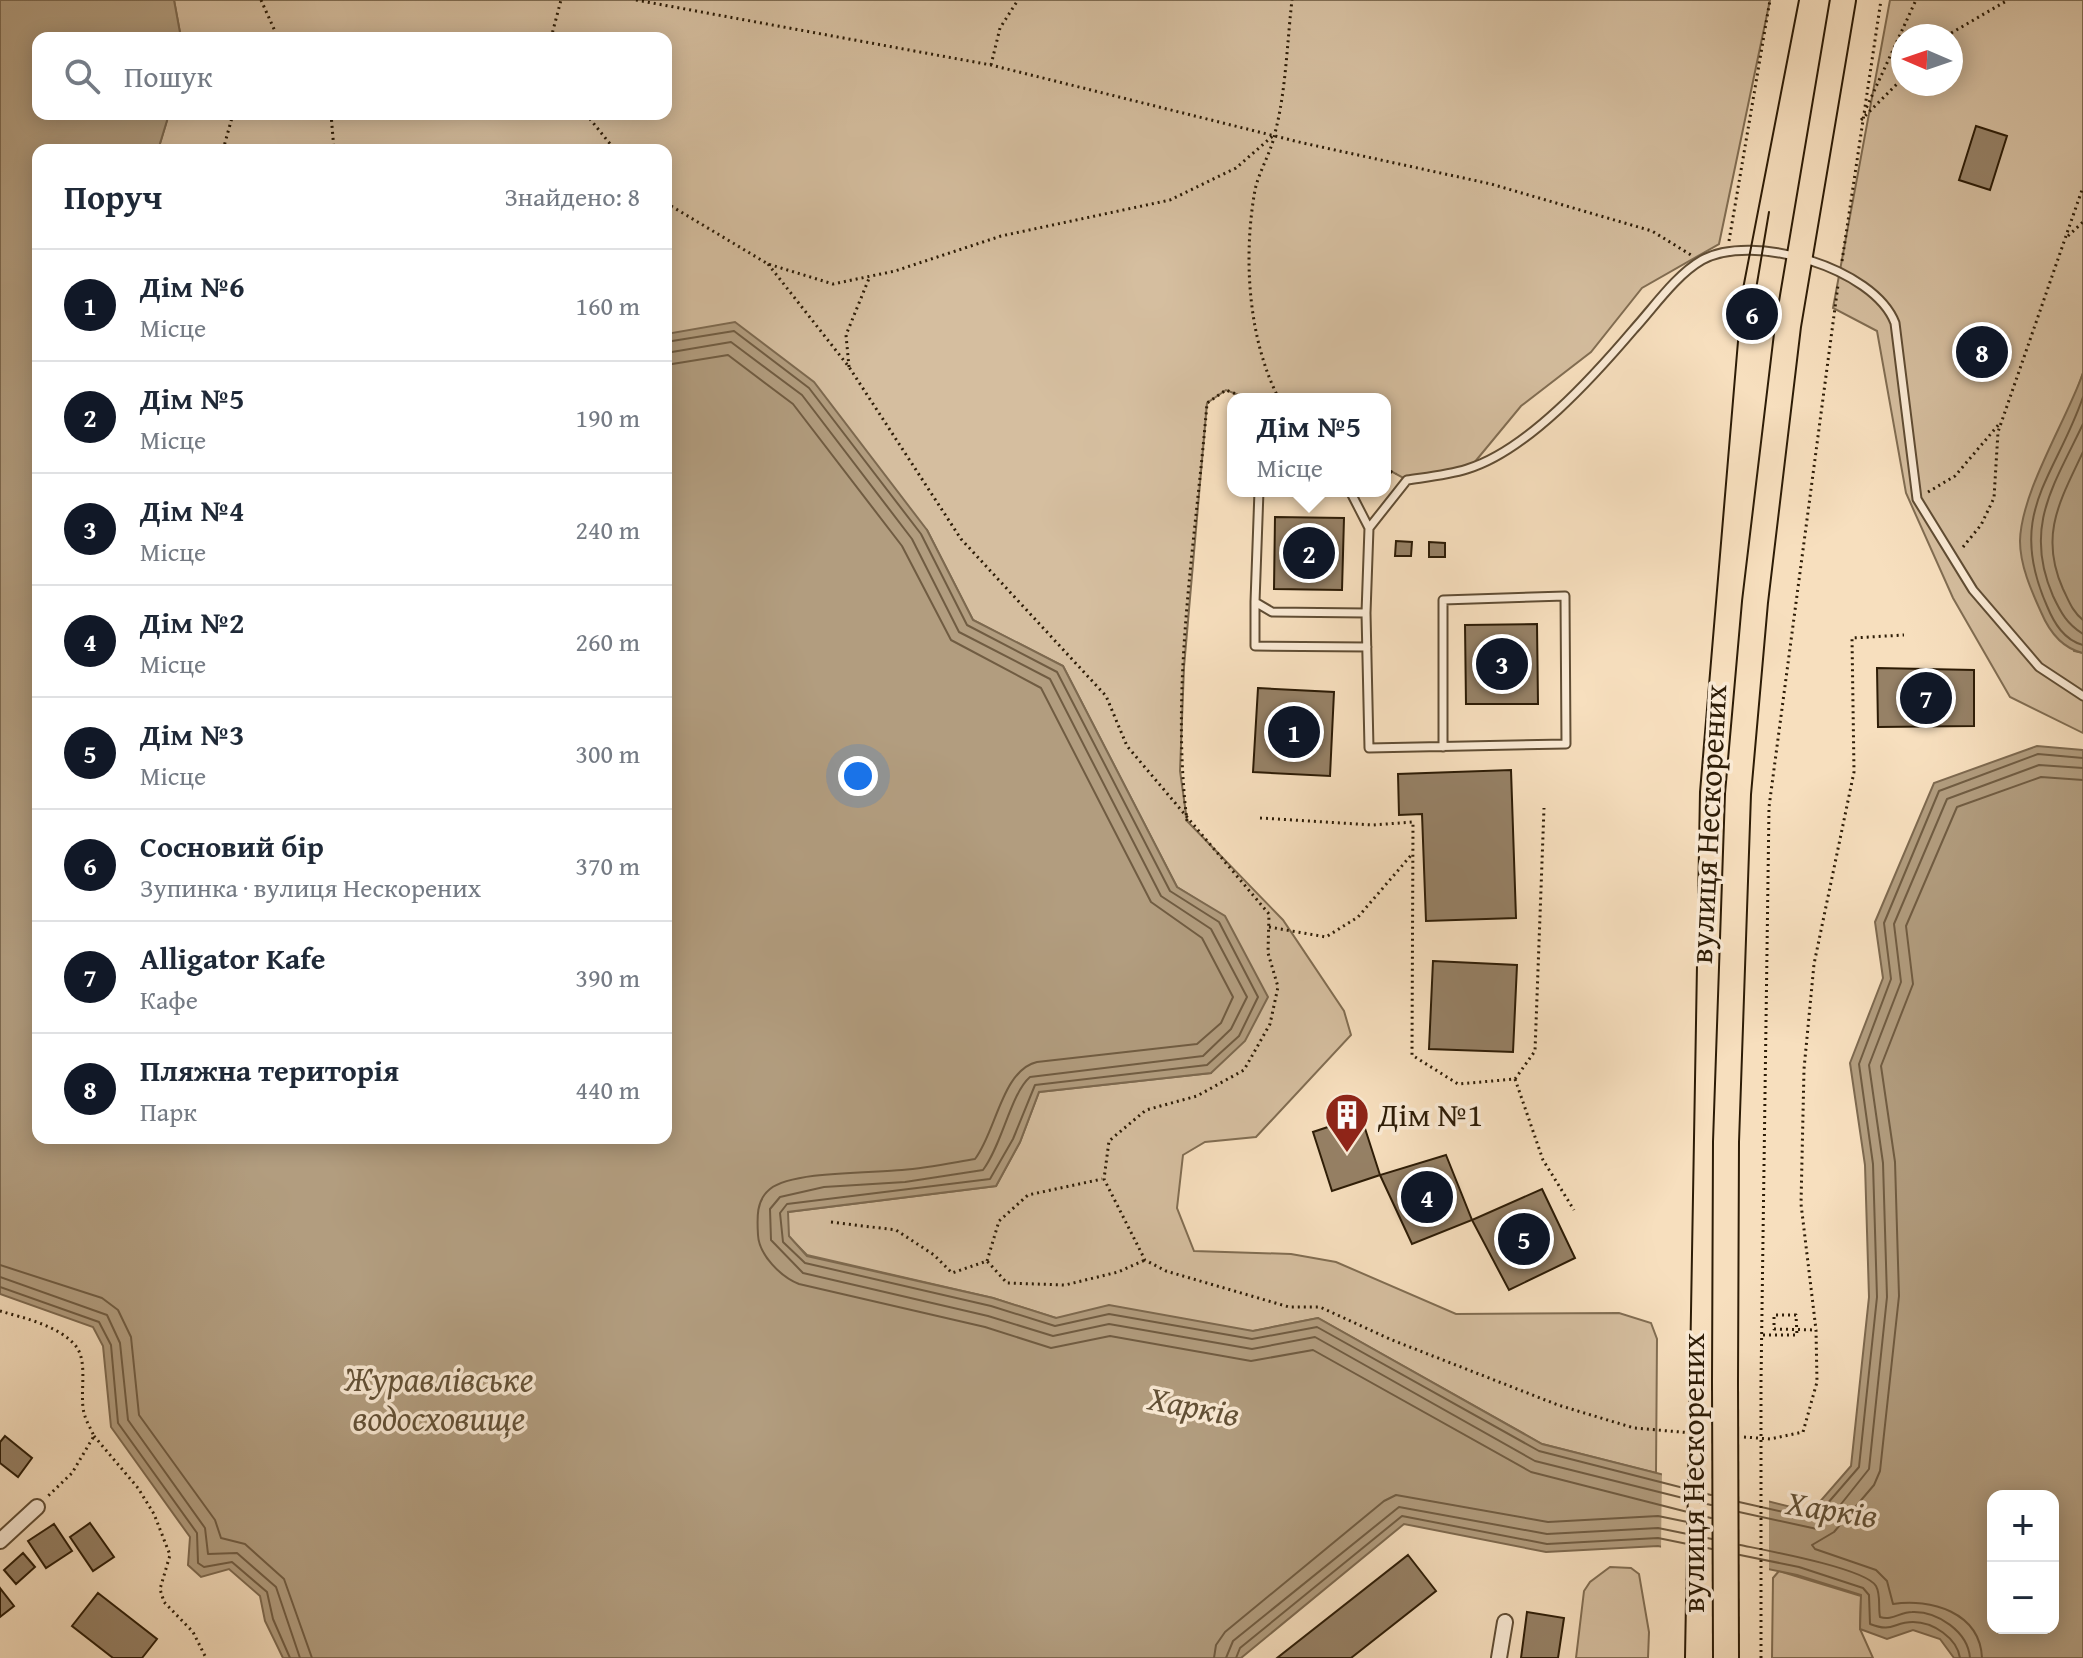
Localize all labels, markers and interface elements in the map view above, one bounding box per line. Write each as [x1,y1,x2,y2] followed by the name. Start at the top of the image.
[1891,24,1963,96] north arrow
[32,32,672,120] search box
[60,54,104,98] icon: search
[124,54,212,98] text: Пошук
[64,172,162,221] text: Поруч
[504,177,640,216] text: Знайдено: 8
[140,264,244,308] text: Дім №6
[1726,284,1778,344] pin: 6
[83,286,97,325] text: 1
[575,286,640,325] text: 160 m
[140,308,206,347] text: Місце
[1956,322,2008,382] pin: 8
[140,376,244,420] text: Дім №5
[1227,393,1391,497] popup
[83,398,97,437] text: 2
[575,398,640,437] text: 190 m
[1257,404,1361,448] text: Дім №5
[140,420,206,459] text: Місце
[1257,448,1323,487] text: Місце
[140,488,244,532] text: Дім №4
[83,510,97,549] text: 3
[575,510,640,549] text: 240 m
[1283,523,1335,583] pin: 2
[140,532,206,571] text: Місце
[140,600,244,644] text: Дім №2
[83,622,97,661] text: 4
[575,622,640,661] text: 260 m
[1476,634,1528,694] pin: 3
[140,644,206,683] text: Місце
[1900,668,1952,728] pin: 7
[1677,682,1738,965] street label: вулиця Нескорених
[1268,702,1320,762] pin: 1
[140,712,244,756] text: Дім №3
[83,734,97,773] text: 5
[575,734,640,773] text: 300 m
[140,756,206,795] text: Місце
[838,756,878,796] your location
[140,824,324,868] text: Сосновий бір
[83,846,97,885] text: 6
[575,846,640,885] text: 370 m
[140,868,481,907] text: Зупинка · вулиця Нескорених
[140,936,326,980] text: Alligator Kafe
[83,958,97,997] text: 7
[575,958,640,997] text: 390 m
[140,980,198,1019] text: Кафе
[140,1048,399,1092] text: Пляжна територія
[83,1070,97,1109] text: 8
[575,1070,640,1109] text: 440 m
[1323,1091,1371,1154] building icon: Дім №1
[1377,1091,1483,1138] place label: Дім №1
[140,1092,197,1131] text: Парк
[1401,1167,1453,1227] pin: 4
[1498,1209,1550,1269] pin: 5
[1669,1332,1716,1613] street label: вулиця Нескорених
[344,1354,533,1442] water label: Журавлівське водосховище
[1143,1372,1244,1438] water label: Харків
[1782,1477,1881,1540] water label: Харків
[1987,1490,2059,1634] map controls
[1987,1490,2059,1562] button: +
[1987,1562,2059,1634] button: −

